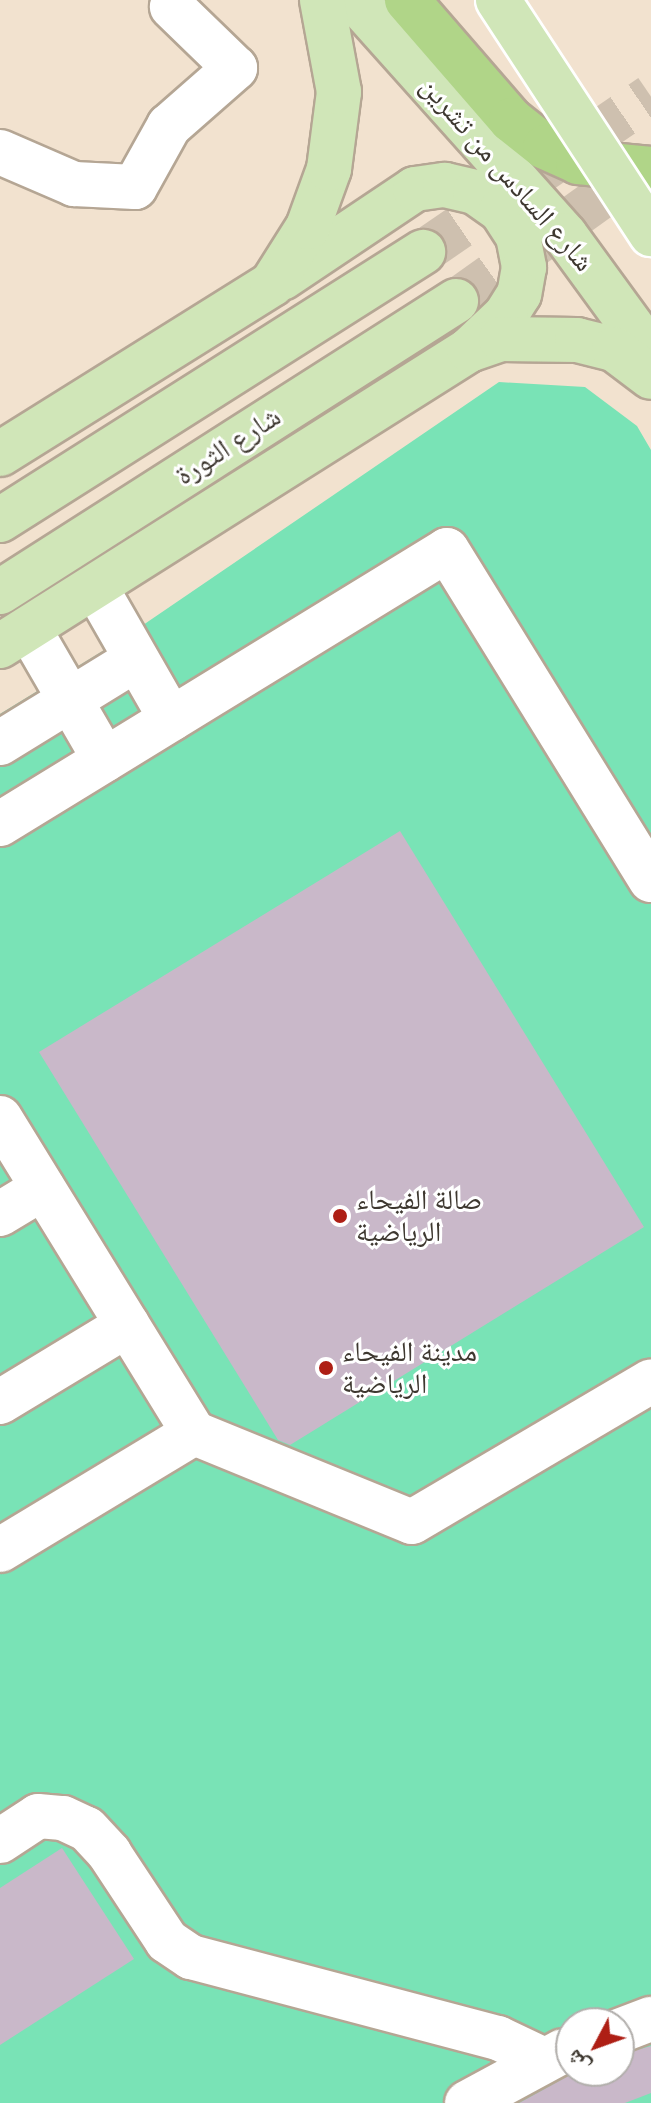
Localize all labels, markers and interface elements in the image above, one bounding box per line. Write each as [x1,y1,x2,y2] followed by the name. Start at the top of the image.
[413,70,601,278] street label: شارع السادس من تشرين
[169,400,287,492] street label: شارع الثورة
[356,1183,482,1249] place label: صالة الفيحاء الرياضية
[331,1207,349,1225] marker: صالة الفيحاء الرياضية
[342,1335,477,1401] place label: مدينة الفيحاء الرياضية
[317,1359,335,1377] marker: مدينة الفيحاء الرياضية
[555,2007,635,2087] north arrow
[561,2045,595,2079] text: ش

